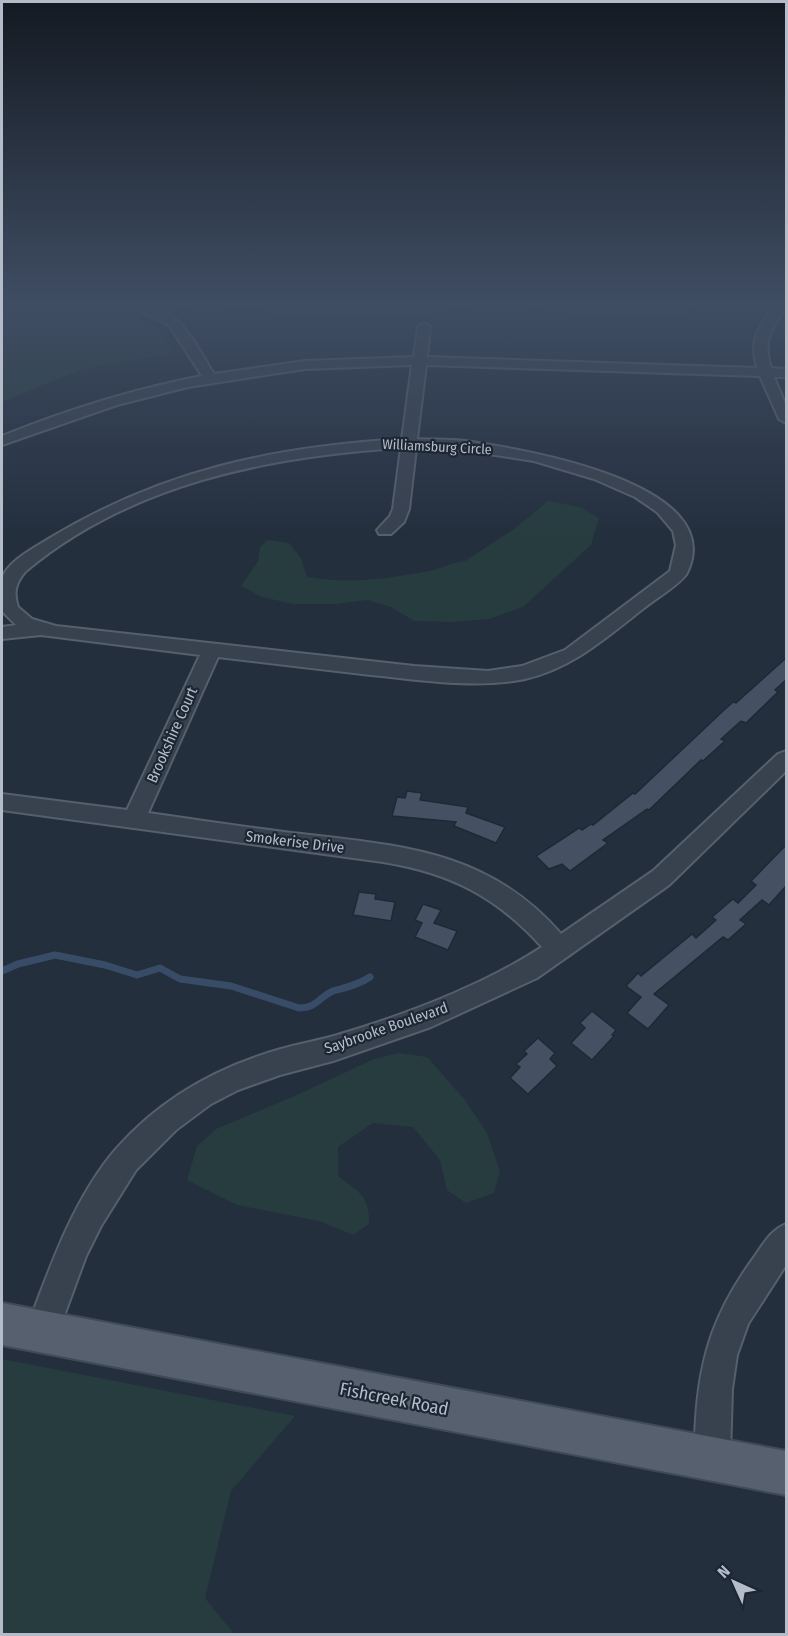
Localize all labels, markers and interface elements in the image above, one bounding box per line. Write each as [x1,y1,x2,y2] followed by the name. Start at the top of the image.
[382,436,492,458] street label: Williamsburg Circle
[143,684,201,786] street label: Brookshire Court
[245,827,345,857] street label: Smokerise Drive
[322,998,450,1058] street label: Saybrooke Boulevard
[338,1378,450,1420] street label: Fishcreek Road
[704,1552,764,1612] north arrow
[714,1562,734,1582] text: N

